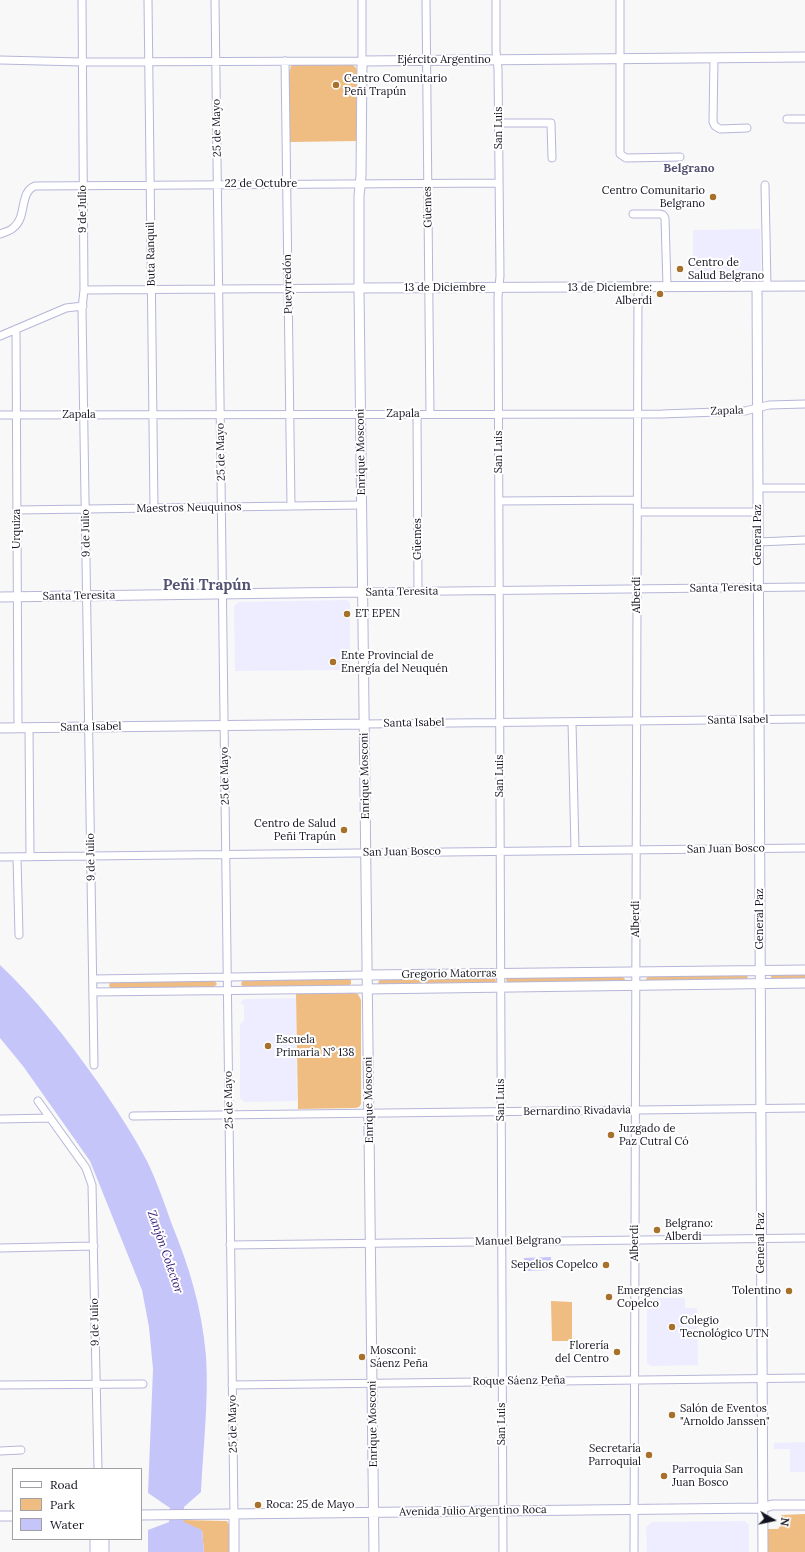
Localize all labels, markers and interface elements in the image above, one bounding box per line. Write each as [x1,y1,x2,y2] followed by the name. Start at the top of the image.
[397,53,491,67] street label: Ejército Argentino
[344,72,447,98] place label: Centro Comunitario Peñi Trapún
[331,80,341,90] marker: Centro Comunitario Peñi Trapún
[210,99,224,157] street label: 25 de Mayo
[492,107,506,149] street label: San Luis
[663,162,715,176] district label: Belgrano
[225,177,297,191] street label: 22 de Octubre
[602,184,705,210] place label: Centro Comunitario Belgrano
[76,185,90,233] street label: 9 de Julio
[421,186,435,228] street label: Güemes
[708,192,718,202] marker: Centro Comunitario Belgrano
[144,222,158,286] street label: Buta Ranquil
[281,254,295,314] street label: Pueyrredón
[688,256,764,282] place label: Centro de Salud Belgrano
[675,264,685,274] marker: Centro de Salud Belgrano
[404,281,486,295] street label: 13 de Diciembre
[568,281,652,307] place label: 13 de Diciembre: Alberdi
[655,289,665,299] marker: 13 de Diciembre: Alberdi
[710,404,744,418] street label: Zapala
[386,407,420,421] street label: Zapala
[62,408,96,422] street label: Zapala
[354,409,368,495] street label: Enrique Mosconi
[214,423,228,481] street label: 25 de Mayo
[492,431,506,473] street label: San Luis
[136,500,242,516] street label: Maestros Neuquinos
[751,504,765,566] street label: General Paz
[10,509,24,549] street label: Urquiza
[79,509,93,557] street label: 9 de Julio
[411,518,425,560] street label: Güemes
[163,577,251,595] district label: Peñi Trapún
[630,577,644,613] street label: Alberdi
[690,581,762,595] street label: Santa Teresita
[366,585,438,599] street label: Santa Teresita
[43,589,115,603] street label: Santa Teresita
[355,607,400,621] place label: ET EPEN
[342,609,352,619] marker: ET EPEN
[341,649,448,675] place label: Ente Provincial de Energía del Neuquén
[328,657,338,667] marker: Ente Provincial de Energía del Neuquén
[707,713,769,727] street label: Santa Isabel
[383,716,445,730] street label: Santa Isabel
[60,720,122,734] street label: Santa Isabel
[358,733,372,819] street label: Enrique Mosconi
[218,747,232,805] street label: 25 de Mayo
[493,755,507,797] street label: San Luis
[254,817,336,843] place label: Centro de Salud Peñi Trapún
[339,825,349,835] marker: Centro de Salud Peñi Trapún
[84,833,98,881] street label: 9 de Julio
[687,842,765,856] street label: San Juan Bosco
[363,845,441,859] street label: San Juan Bosco
[753,888,767,950] street label: General Paz
[629,901,643,937] street label: Alberdi
[401,967,497,981] street label: Gregorio Matorras
[276,1033,354,1059] place label: Escuela Primaria N° 138
[263,1041,273,1051] marker: Escuela Primaria N° 138
[362,1057,376,1143] street label: Enrique Mosconi
[222,1071,236,1129] street label: 25 de Mayo
[494,1079,508,1121] street label: San Luis
[523,1103,631,1119] street label: Bernardino Rivadavia
[619,1122,689,1148] place label: Juzgado de Paz Cutral Có
[606,1130,616,1140] marker: Juzgado de Paz Cutral Có
[144,1209,186,1295] water label: Zanjón Colector
[754,1212,768,1274] street label: General Paz
[665,1217,713,1243] place label: Belgrano: Alberdi
[628,1225,642,1261] street label: Alberdi
[652,1225,662,1235] marker: Belgrano: Alberdi
[475,1234,561,1248] street label: Manuel Belgrano
[511,1258,598,1272] place label: Sepelios Copelco
[601,1260,611,1270] marker: Sepelios Copelco
[617,1284,683,1310] place label: Emergencias Copelco
[732,1284,781,1298] place label: Tolentino
[784,1286,794,1296] marker: Tolentino
[604,1292,614,1302] marker: Emergencias Copelco
[88,1298,102,1346] street label: 9 de Julio
[680,1314,769,1340] place label: Colegio Tecnológico UTN
[667,1322,677,1332] marker: Colegio Tecnológico UTN
[555,1339,609,1365] place label: Florería del Centro
[370,1344,428,1370] place label: Mosconi: Sáenz Peña
[612,1347,622,1357] marker: Florería del Centro
[357,1352,367,1362] marker: Mosconi: Sáenz Peña
[472,1374,566,1388] street label: Roque Sáenz Peña
[366,1381,380,1467] street label: Enrique Mosconi
[226,1395,240,1453] street label: 25 de Mayo
[680,1402,770,1428] place label: Salón de Eventos "Arnoldo Janssen"
[495,1403,509,1445] street label: San Luis
[667,1410,677,1420] marker: Salón de Eventos "Arnoldo Janssen"
[588,1442,641,1468] place label: Secretaría Parroquial
[644,1450,654,1460] marker: Secretaría Parroquial
[672,1463,743,1489] place label: Parroquia San Juan Bosco
[12,1468,142,1540] legend
[659,1471,669,1481] marker: Parroquia San Juan Bosco
[50,1477,78,1492] text: Road
[50,1497,75,1512] text: Park
[266,1498,354,1512] place label: Roca: 25 de Mayo
[253,1500,263,1510] marker: Roca: 25 de Mayo
[753,1500,793,1540] north arrow
[399,1503,547,1519] street label: Avenida Julio Argentino Roca
[50,1517,84,1532] text: Water
[777,1517,792,1527] text: N

